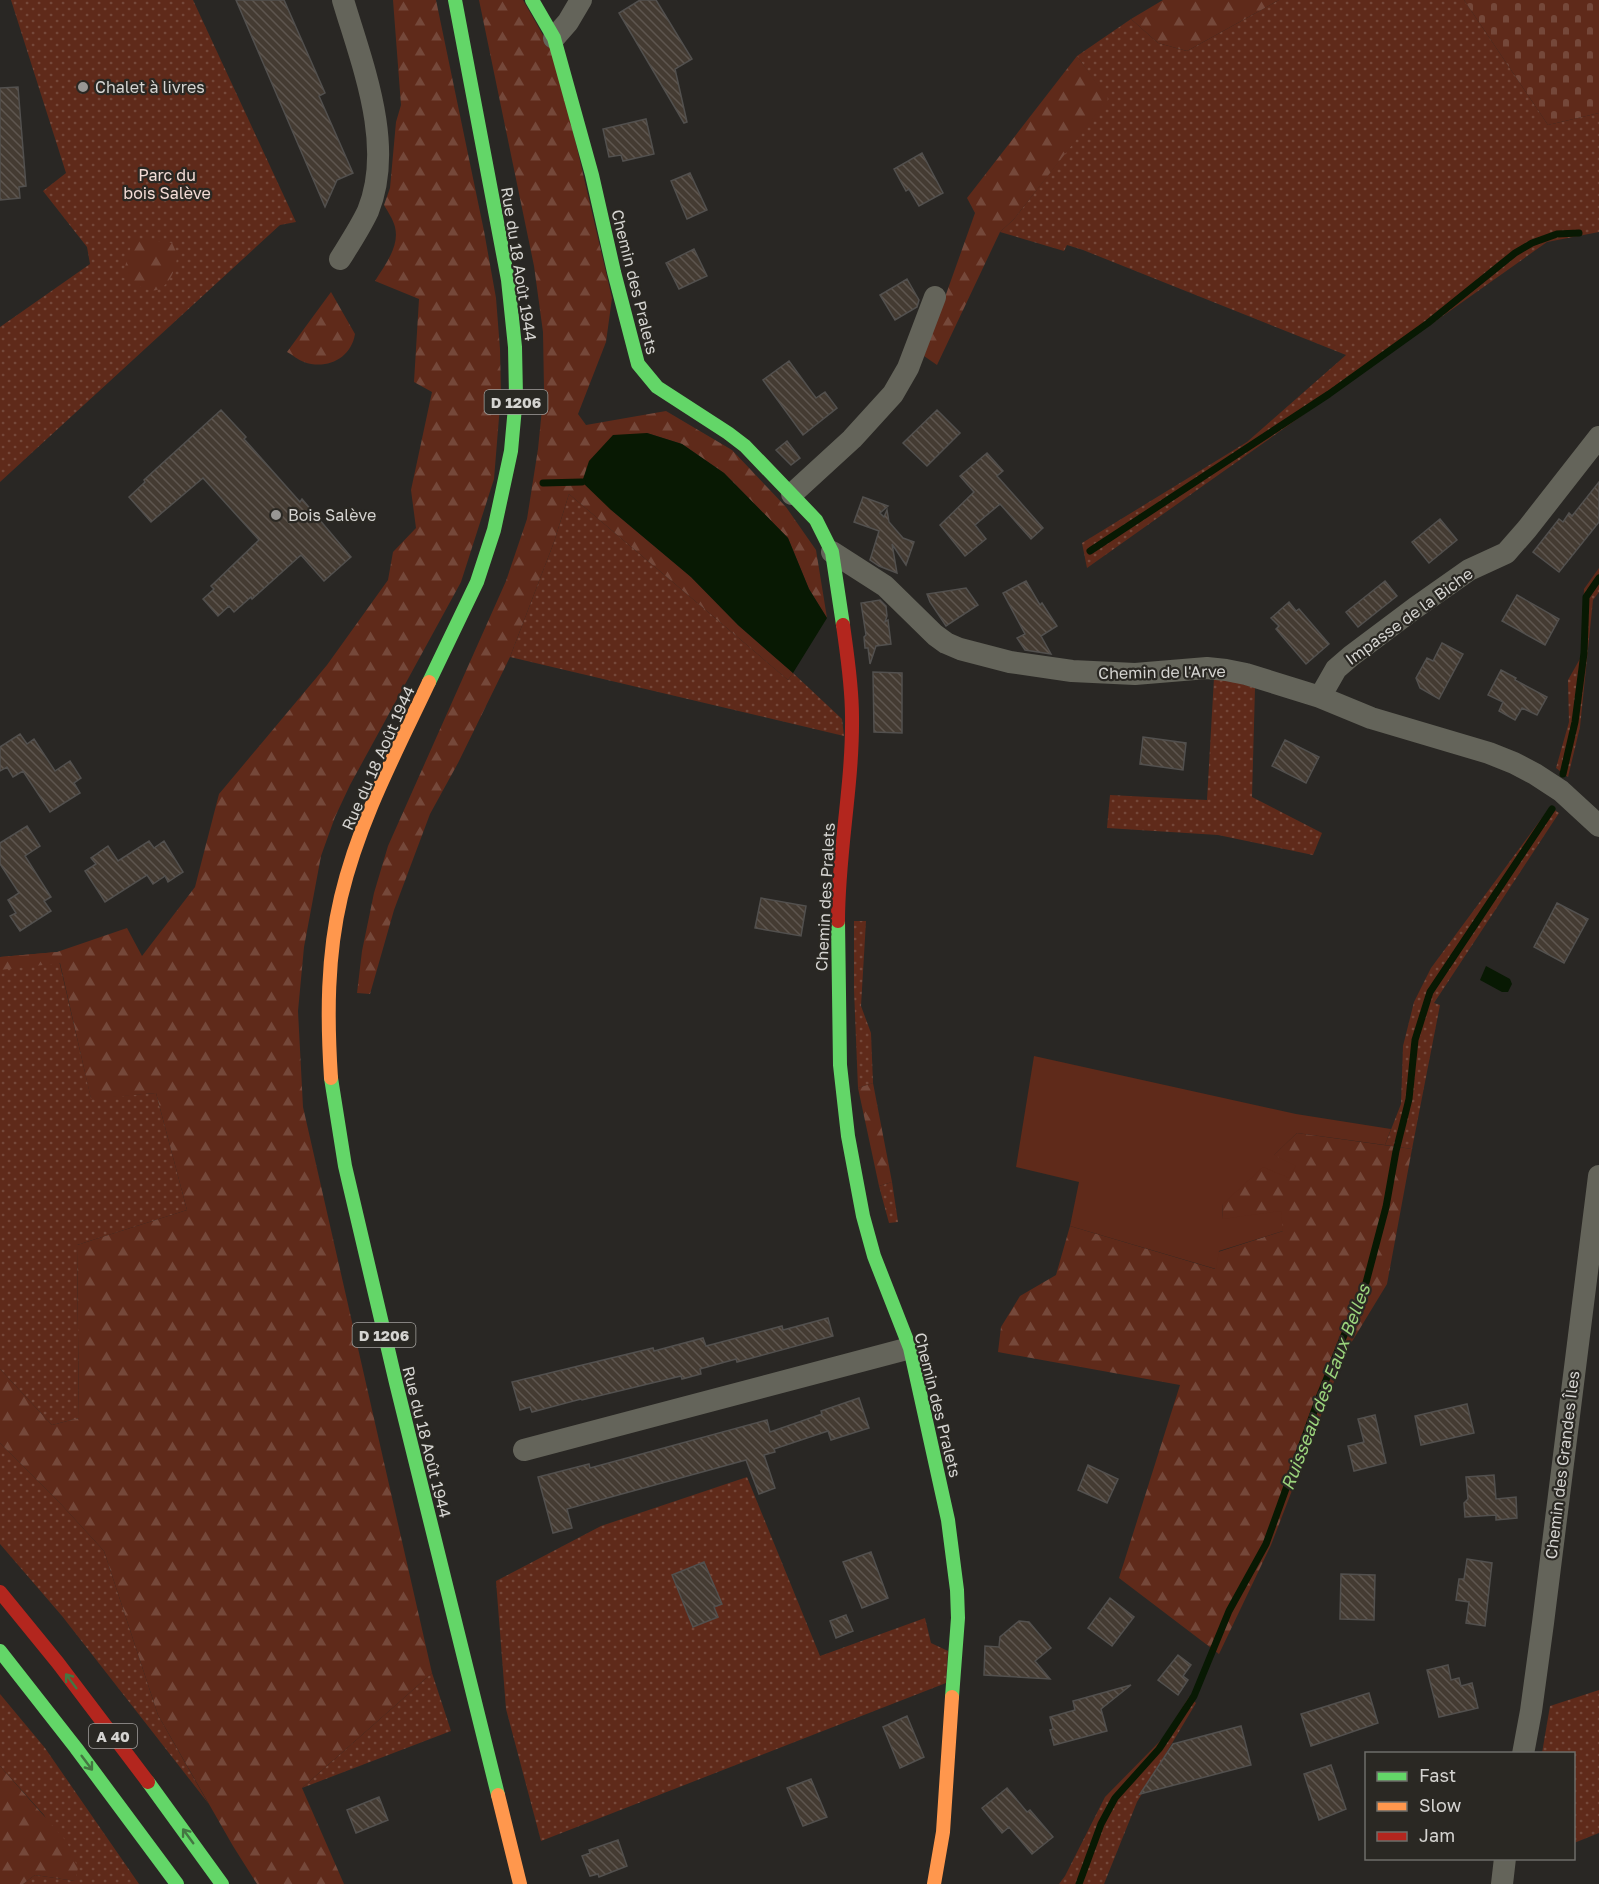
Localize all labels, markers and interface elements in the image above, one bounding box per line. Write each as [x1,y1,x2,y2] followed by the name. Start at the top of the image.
[95,77,205,97] place label: Chalet à livres
[76,80,90,94] marker: Chalet à livres
[123,165,211,203] park label: Parc du bois Salève
[497,186,541,342] street label: Rue du 18 Août 1944
[607,207,663,357] street label: Chemin des Pralets
[484,390,548,414] road number: D 1206
[288,505,376,525] place label: Bois Salève
[269,508,283,522] marker: Bois Salève
[1341,563,1477,669] street label: Impasse de la Biche
[1098,661,1226,683] street label: Chemin de l'Arve
[337,683,419,833] street label: Rue du 18 Août 1944
[811,822,839,972] street label: Chemin des Pralets
[1276,1280,1375,1493] water label: Ruisseau des Eaux Belles
[352,1323,416,1347] road number: D 1206
[910,1330,966,1480] street label: Chemin des Pralets
[398,1364,456,1520] street label: Rue du 18 Août 1944
[1541,1370,1583,1560] street label: Chemin des Grandes Îles
[64,1673,77,1689] one-way arrow
[89,1724,137,1748] road number: A 40
[1365,1752,1575,1860] legend
[81,1755,94,1771] one-way arrow
[1419,1764,1456,1786] text: Fast
[1419,1794,1462,1816] text: Slow
[1419,1824,1455,1846] text: Jam
[182,1829,194,1845] one-way arrow

